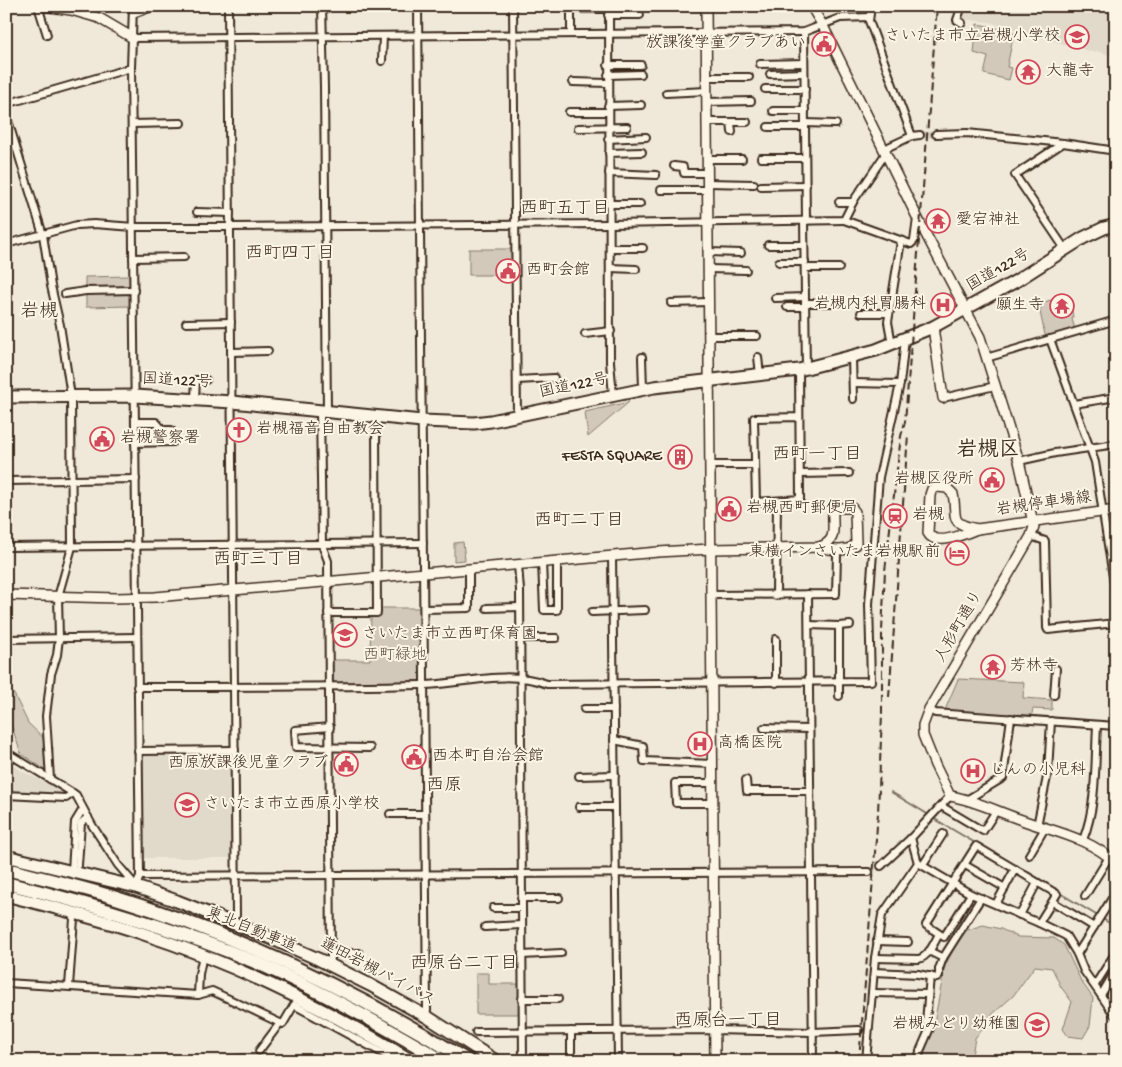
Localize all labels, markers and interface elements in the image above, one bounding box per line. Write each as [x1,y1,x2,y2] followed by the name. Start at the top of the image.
[1064,24,1090,50] school or university icon: さいたま市立岩槻小学校
[885,27,1060,47] place label: さいたま市立岩槻小学校
[811,31,837,57] public building icon: 放課後学童クラブあい
[646,33,806,54] place label: 放課後学童クラブあい
[1015,59,1041,85] temple icon: 大龍寺
[1046,62,1094,82] place label: 大龍寺
[520,199,610,220] district label: 西町五丁目
[925,208,951,234] temple icon: 愛宕神社
[956,211,1020,231] place label: 愛宕神社
[245,244,335,265] district label: 西町四丁目
[963,244,1034,297] street label: 国道122号
[495,258,521,284] public building icon: 西町会館
[526,260,590,281] place label: 西町会館
[930,292,956,318] hospital icon: 岩槻内科胃腸科
[1049,293,1075,319] temple icon: 願生寺
[814,294,926,315] place label: 岩槻内科胃腸科
[996,296,1044,316] place label: 願生寺
[20,301,58,324] district label: 岩槻
[538,369,610,404] street label: 国道122号
[141,370,213,393] street label: 国道122号
[226,417,252,443] church icon: 岩槻福音自由教会
[256,419,384,440] place label: 岩槻福音自由教会
[89,426,115,452] public building icon: 岩槻警察署
[120,428,200,449] place label: 岩槻警察署
[957,438,1020,464] district label: 岩槻区
[667,444,693,470] building icon: FESTA SQUARE
[772,445,862,466] district label: 西町一丁目
[561,448,663,467] place label: FESTA SQUARE
[979,467,1005,493] public building icon: 岩槻区役所
[894,470,974,490] place label: 岩槻区役所
[995,487,1093,521] street label: 岩槻停車場線
[716,496,742,522] public building icon: 岩槻西町郵便局
[746,499,858,519] place label: 岩槻西町郵便局
[882,503,908,529] station icon: 岩槻
[912,506,944,526] place label: 岩槻
[534,511,624,532] district label: 西町二丁目
[944,540,970,566] hotel icon: 東横インさいたま岩槻駅前
[749,542,940,563] place label: 東横インさいたま岩槻駅前
[213,550,303,571] district label: 西町三丁目
[931,587,988,666] street label: 人形町通り
[332,622,358,648] school or university icon: さいたま市立西町保育園
[362,625,537,645] place label: さいたま市立西町保育園
[363,646,427,666] park label: 西町緑地
[980,654,1006,680] temple icon: 芳林寺
[1010,657,1058,677] place label: 芳林寺
[687,731,713,757] hospital icon: 高橋医院
[718,734,782,754] place label: 高橋医院
[401,744,427,770] public building icon: 西本町自治会館
[432,746,544,767] place label: 西本町自治会館
[333,751,359,777] public building icon: 西原放課後児童クラブ
[168,753,328,774] place label: 西原放課後児童クラブ
[960,758,986,784] hospital icon: じんの小児科
[990,761,1086,781] place label: じんの小児科
[426,776,462,797] district label: 西原
[174,792,200,818] school or university icon: さいたま市立西原小学校
[204,795,379,815] place label: さいたま市立西原小学校
[203,902,300,958] street label: 東北自動車道
[316,934,438,1011] street label: 蓮田岩槻バイパス
[410,953,518,975] district label: 西原台二丁目
[674,1010,782,1032] district label: 西原台一丁目
[1024,1012,1050,1038] school or university icon: 岩槻みどり幼稚園
[892,1015,1020,1035] place label: 岩槻みどり幼稚園

